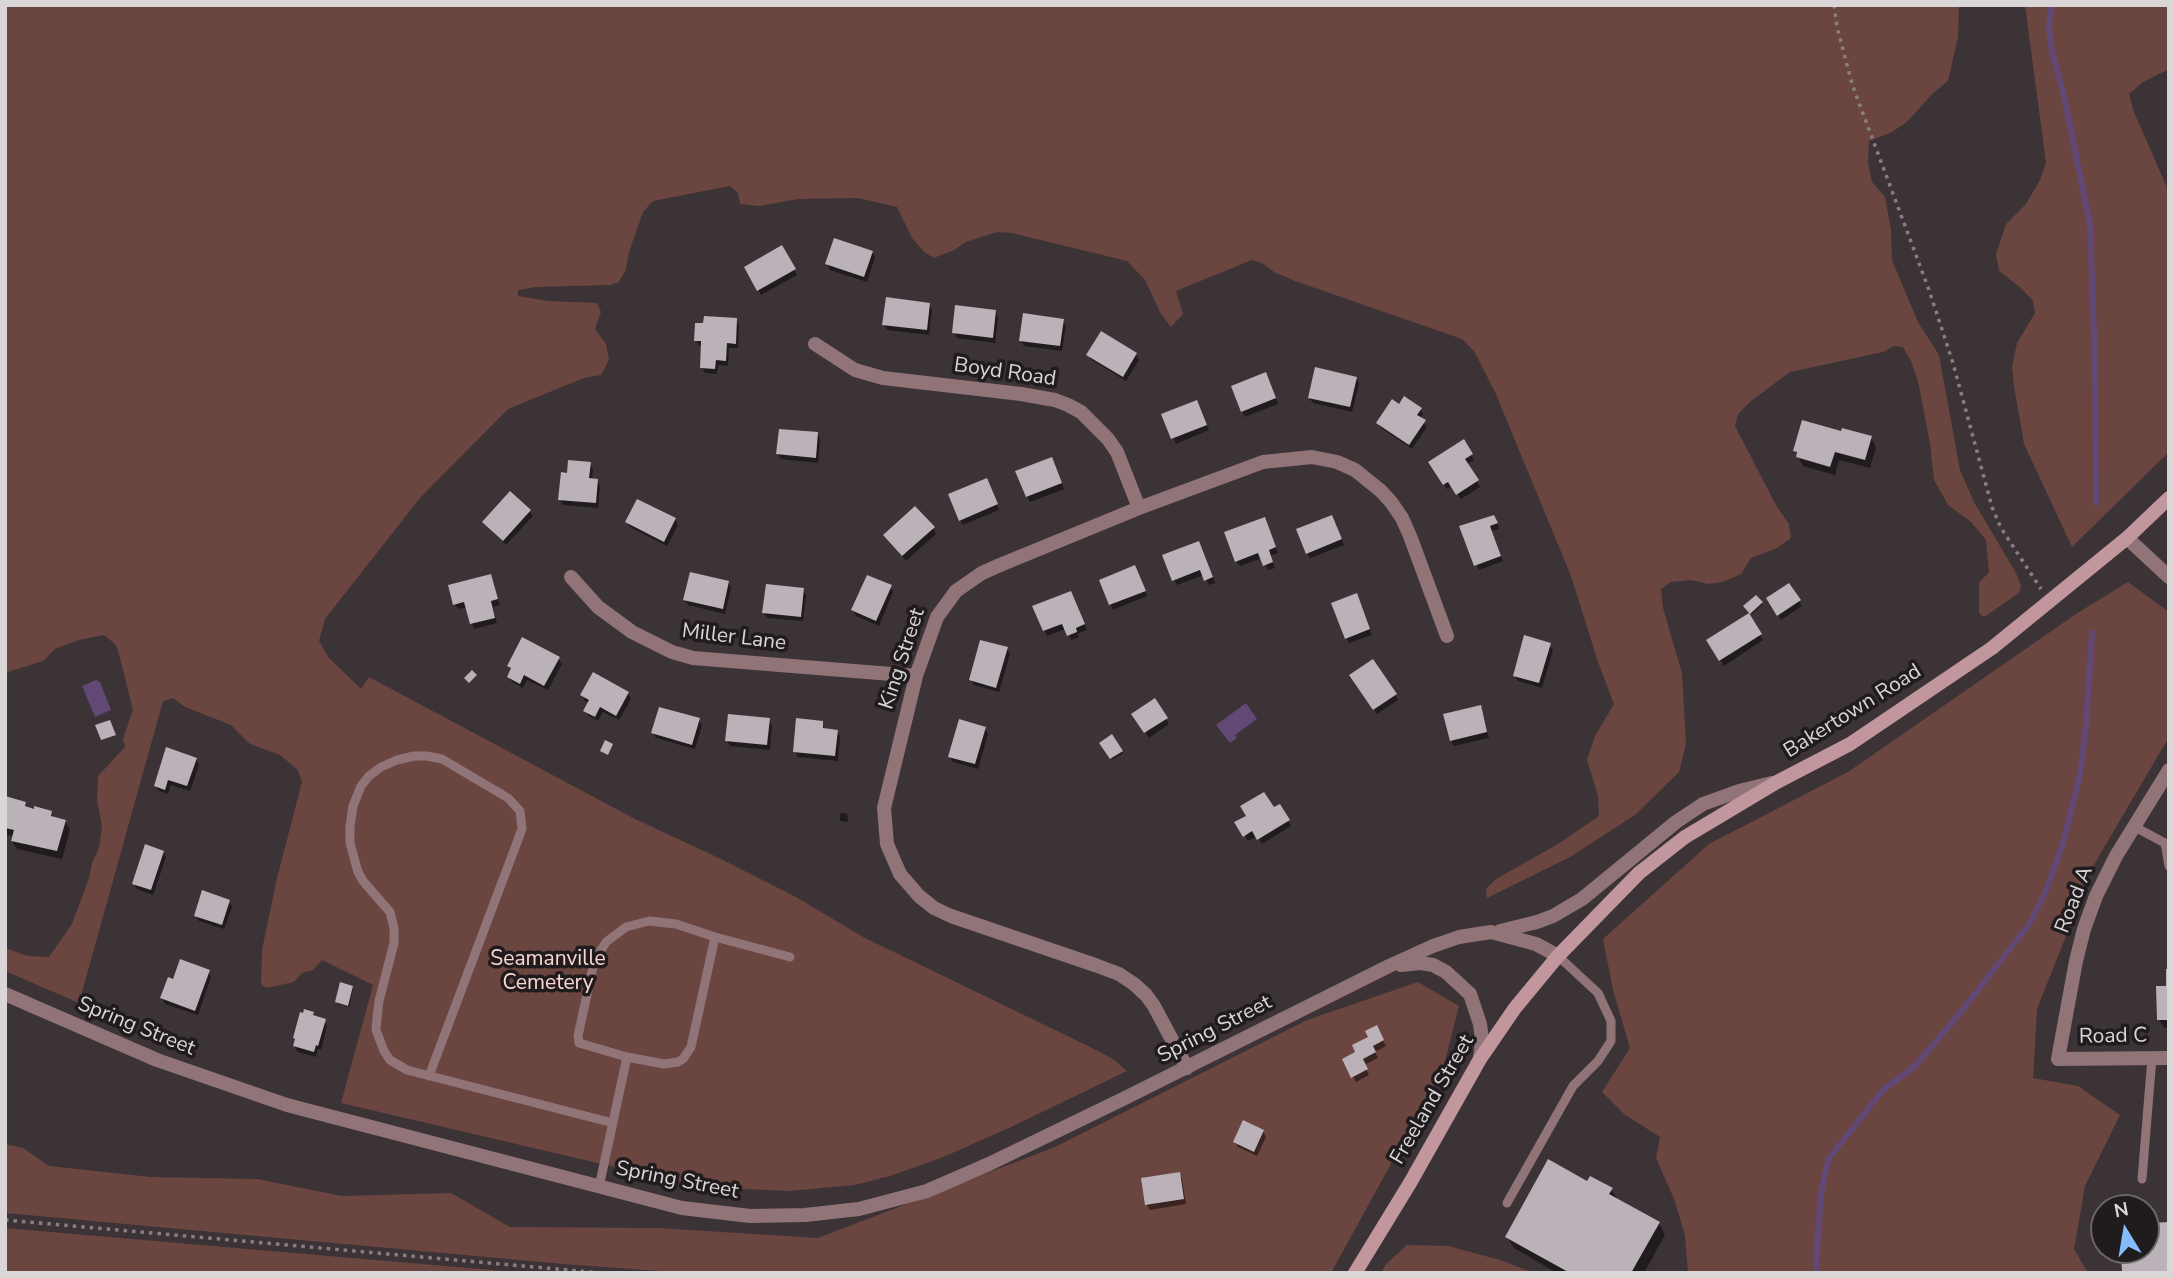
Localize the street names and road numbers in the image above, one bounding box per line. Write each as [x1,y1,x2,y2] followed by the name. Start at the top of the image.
[952,353,1058,393] street label: Boyd Road
[875,605,931,713] street label: King Street
[680,619,788,657] street label: Miller Lane
[1780,660,1926,764] street label: Bakertown Road
[2051,863,2099,937] street label: Road A
[1154,991,1276,1069] street label: Spring Street
[74,992,198,1062] street label: Spring Street
[2079,1024,2147,1050] street label: Road C
[1386,1031,1480,1169] street label: Freeland Street
[614,1157,740,1205] street label: Spring Street

